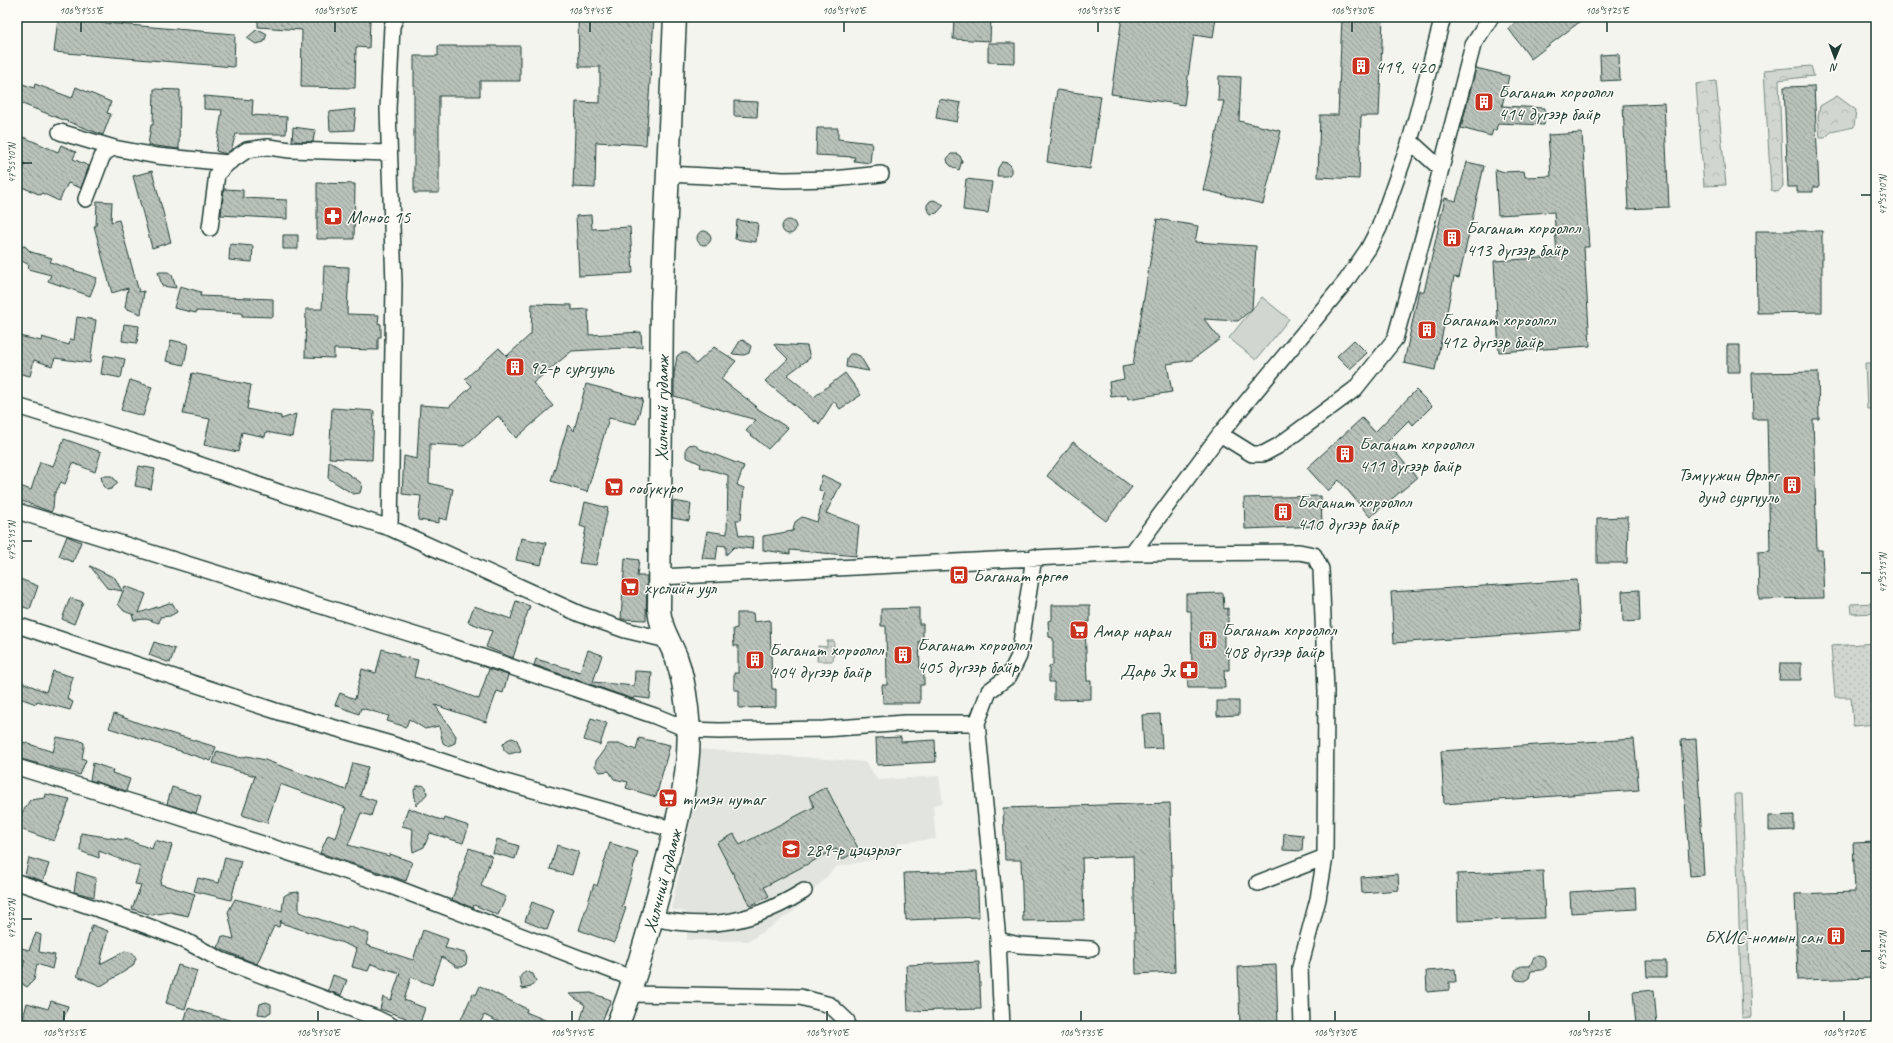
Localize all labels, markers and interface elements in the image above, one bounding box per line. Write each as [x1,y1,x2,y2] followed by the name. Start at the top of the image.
[59,4,104,17] text: 106°59'55"E
[313,4,358,17] text: 106°59'50"E
[568,4,613,17] text: 106°59'45"E
[822,4,867,17] text: 106°59'40"E
[1076,4,1121,17] text: 106°59'35"E
[1330,4,1375,17] text: 106°59'30"E
[1585,4,1630,17] text: 106°59'25"E
[1815,38,1855,78] north arrow
[1350,55,1372,77] building icon: 419, 420
[1375,55,1436,79] place label: 419, 420
[1829,61,1838,75] text: N
[1498,80,1613,126] place label: Баганат хороолол 414 дүгээр байр
[1473,91,1495,113] building icon: Баганат хороолол 414 дүгээр байр
[5,141,18,183] text: 47°55'10"N
[1876,173,1889,215] text: 47°55'10"N
[322,205,344,227] pharmacy icon: Монос 15
[347,205,412,229] place label: Монос 15
[1466,216,1581,262] place label: Баганат хороолол 413 дүгээр байр
[1441,227,1463,249] building icon: Баганат хороолол 413 дүгээр байр
[1441,308,1556,354] place label: Баганат хороолол 412 дүгээр байр
[1416,319,1438,341] building icon: Баганат хороолол 412 дүгээр байр
[649,354,675,461] street label: Хилчний гудамж
[504,356,526,378] building icon: 92-р сургууль
[529,356,615,380] place label: 92-р сургууль
[1359,432,1474,478] place label: Баганат хороолол 411 дүгээр байр
[1334,443,1356,465] building icon: Баганат хороолол 411 дүгээр байр
[1678,463,1781,509] place label: Тэмүүжин Өрлөг дунд сургууль
[1781,474,1803,496] building icon: Тэмүүжин Өрлөг дунд сургууль
[603,476,625,498] supermarket icon: ообүкүро
[628,476,684,500] place label: ообүкүро
[1297,490,1412,536] place label: Баганат хороолол 410 дүгээр байр
[1272,501,1294,523] building icon: Баганат хороолол 410 дүгээр байр
[5,519,18,561] text: 47°55'15"N
[1876,551,1889,593] text: 47°55'15"N
[948,564,970,586] bus stop icon: Баганат өргөө
[973,564,1068,588] place label: Баганат өргөө
[619,576,641,598] supermarket icon: хүслийн уул
[644,576,717,600] place label: хүслийн уул
[1222,618,1337,664] place label: Баганат хороолол 408 дүгээр байр
[1068,619,1090,641] supermarket icon: Амар наран
[1093,619,1172,643] place label: Амар наран
[1197,629,1219,651] building icon: Баганат хороолол 408 дүгээр байр
[917,633,1032,679] place label: Баганат хороолол 405 дүгээр байр
[769,638,884,684] place label: Баганат хороолол 404 дүгээр байр
[892,644,914,666] building icon: Баганат хороолол 405 дүгээр байр
[744,649,766,671] building icon: Баганат хороолол 404 дүгээр байр
[1120,659,1176,683] place label: Дарь Эх
[1178,659,1200,681] pharmacy icon: Дарь Эх
[657,787,679,809] supermarket icon: түмэн нутаг
[682,787,767,811] place label: түмэн нутаг
[638,825,688,935] street label: Хилчний гудамж
[780,838,802,860] school or university icon: 289-р цэцэрлэг
[805,838,902,862] place label: 289-р цэцэрлэг
[5,897,18,939] text: 47°55'20"N
[1704,925,1823,949] place label: БХИС-номын сан
[1825,925,1847,947] building icon: БХИС-номын сан
[1876,929,1889,971] text: 47°55'20"N
[42,1026,87,1039] text: 106°59'55"E
[296,1026,341,1039] text: 106°59'50"E
[550,1026,595,1039] text: 106°59'45"E
[805,1026,850,1039] text: 106°59'40"E
[1059,1026,1104,1039] text: 106°59'35"E
[1313,1026,1358,1039] text: 106°59'30"E
[1567,1026,1612,1039] text: 106°59'25"E
[1822,1026,1867,1039] text: 106°59'20"E

